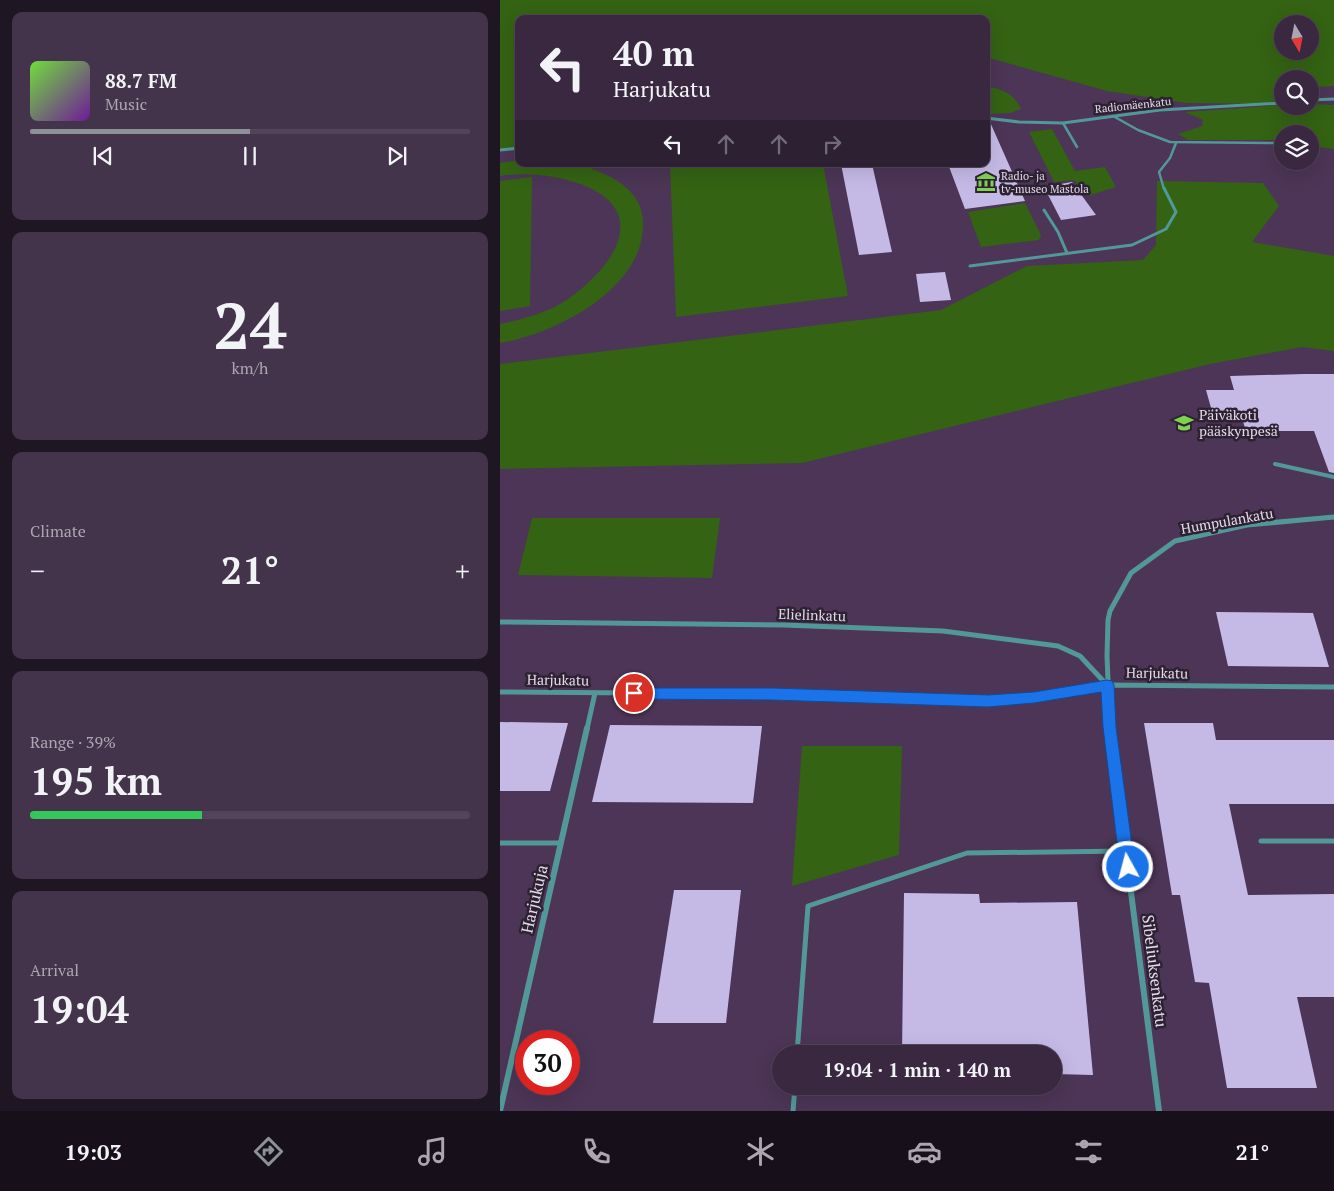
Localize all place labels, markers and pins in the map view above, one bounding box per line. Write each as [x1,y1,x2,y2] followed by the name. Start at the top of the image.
[1001,169,1089,196] place label: Radio- ja tv-museo Mastola
[975,171,997,193] museum icon: Radio- ja tv-museo Mastola
[1199,405,1278,440] place label: Päiväkoti pääskynpesä
[1173,412,1195,434] school or university icon: Päiväkoti pääskynpesä
[613,672,655,714] pin

